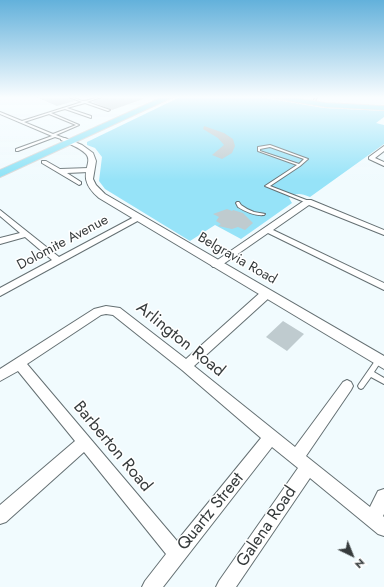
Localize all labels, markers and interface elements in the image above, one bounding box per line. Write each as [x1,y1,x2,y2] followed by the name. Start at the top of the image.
[14,212,112,274] street label: Dolomite Avenue
[194,230,280,288] street label: Belgravia Road
[132,298,228,382] street label: Arlington Road
[68,398,156,496] street label: Barberton Road
[174,469,248,555] street label: Quartz Street
[233,483,301,571] street label: Galena Road
[332,535,372,575] north arrow
[352,555,369,573] text: N

